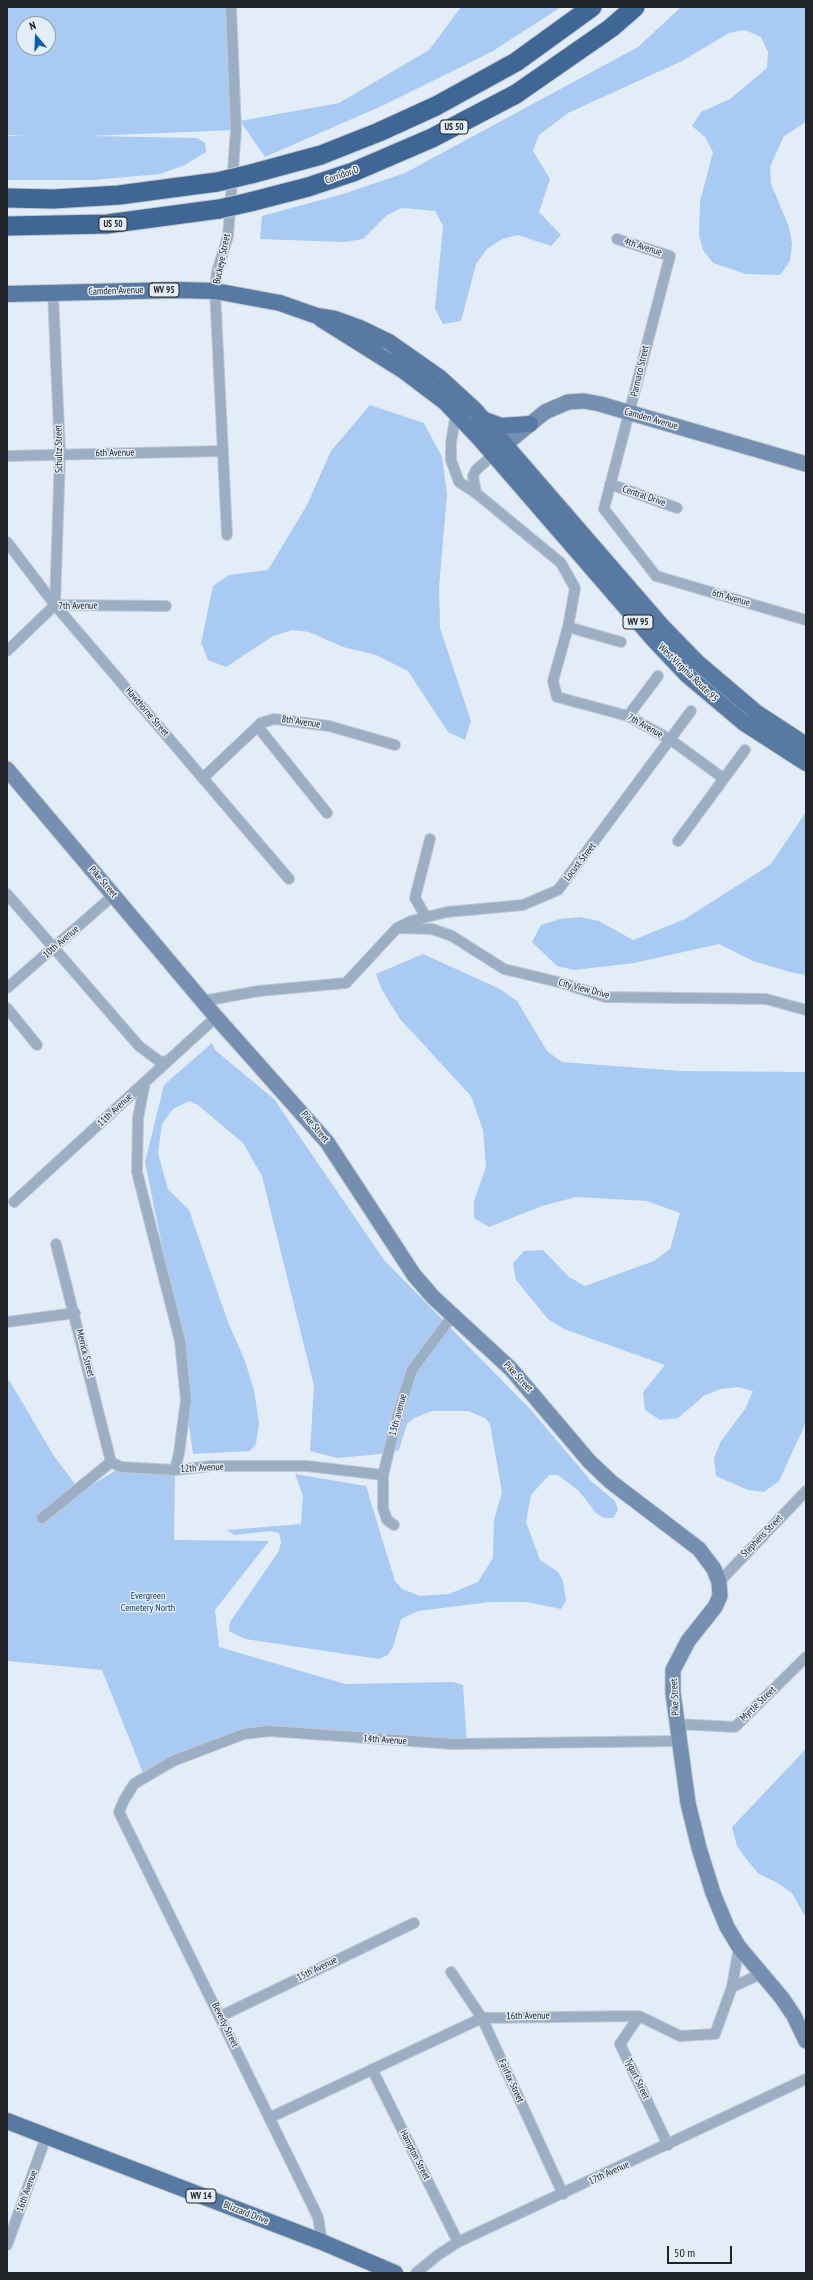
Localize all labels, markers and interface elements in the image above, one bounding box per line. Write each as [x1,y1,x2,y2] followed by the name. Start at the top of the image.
[16,16,56,56] north arrow
[27,18,38,33] text: N
[440,120,468,134] road number: US 50
[323,163,361,187] street label: Corridor D
[99,217,127,231] road number: US 50
[211,233,233,285] street label: Buckeye Street
[623,235,663,259] street label: 4th Avenue
[149,283,179,297] road number: WV 95
[88,284,144,298] street label: Camden Avenue
[628,344,652,398] street label: Parmaco Street
[623,406,679,432] street label: Camden Avenue
[53,425,65,473] street label: Schultz Street
[95,447,135,459] street label: 6th Avenue
[621,483,667,509] street label: Central Drive
[711,587,751,609] street label: 6th Avenue
[58,600,98,612] street label: 7th Avenue
[623,615,653,629] road number: WV 95
[656,641,720,705] street label: West Virginia Route 95
[123,685,171,739] street label: Hawthorne Street
[625,711,665,741] street label: 7th Avenue
[281,713,321,731] street label: 8th Avenue
[561,841,599,883] street label: Locust Street
[86,864,120,900] street label: Pike Street
[41,923,81,961] street label: 10th Avenue
[557,976,611,1002] street label: City View Drive
[95,1091,135,1129] street label: 11th Avenue
[298,1109,332,1145] street label: Pike Street
[73,1328,97,1378] street label: Merrick Street
[501,1359,535,1395] street label: Pike Street
[387,1393,409,1437] street label: 13th avenue
[180,1461,224,1475] street label: 12th Avenue
[739,1512,785,1560] street label: Stephens Street
[121,1590,175,1614] park label: Evergreen Cemetery North
[668,1678,682,1716] street label: Pike Street
[738,1684,778,1724] street label: Myrtle Street
[363,1732,407,1748] street label: 14th Avenue
[295,1954,339,1984] street label: 15th Avenue
[209,2001,241,2049] street label: Beverly Street
[506,2010,550,2022] street label: 16th Avenue
[496,2057,526,2105] street label: Fairfax Street
[622,2057,652,2101] street label: Tygart Street
[397,2128,433,2182] street label: Hampton Street
[587,2158,631,2188] street label: 17th Avenue
[14,2168,40,2214] street label: 16th Avenue
[186,2189,216,2203] road number: WV 14
[222,2199,270,2227] street label: Blizzard Drive
[669,2238,734,2264] scale bar
[674,2245,695,2260] text: 50 m

